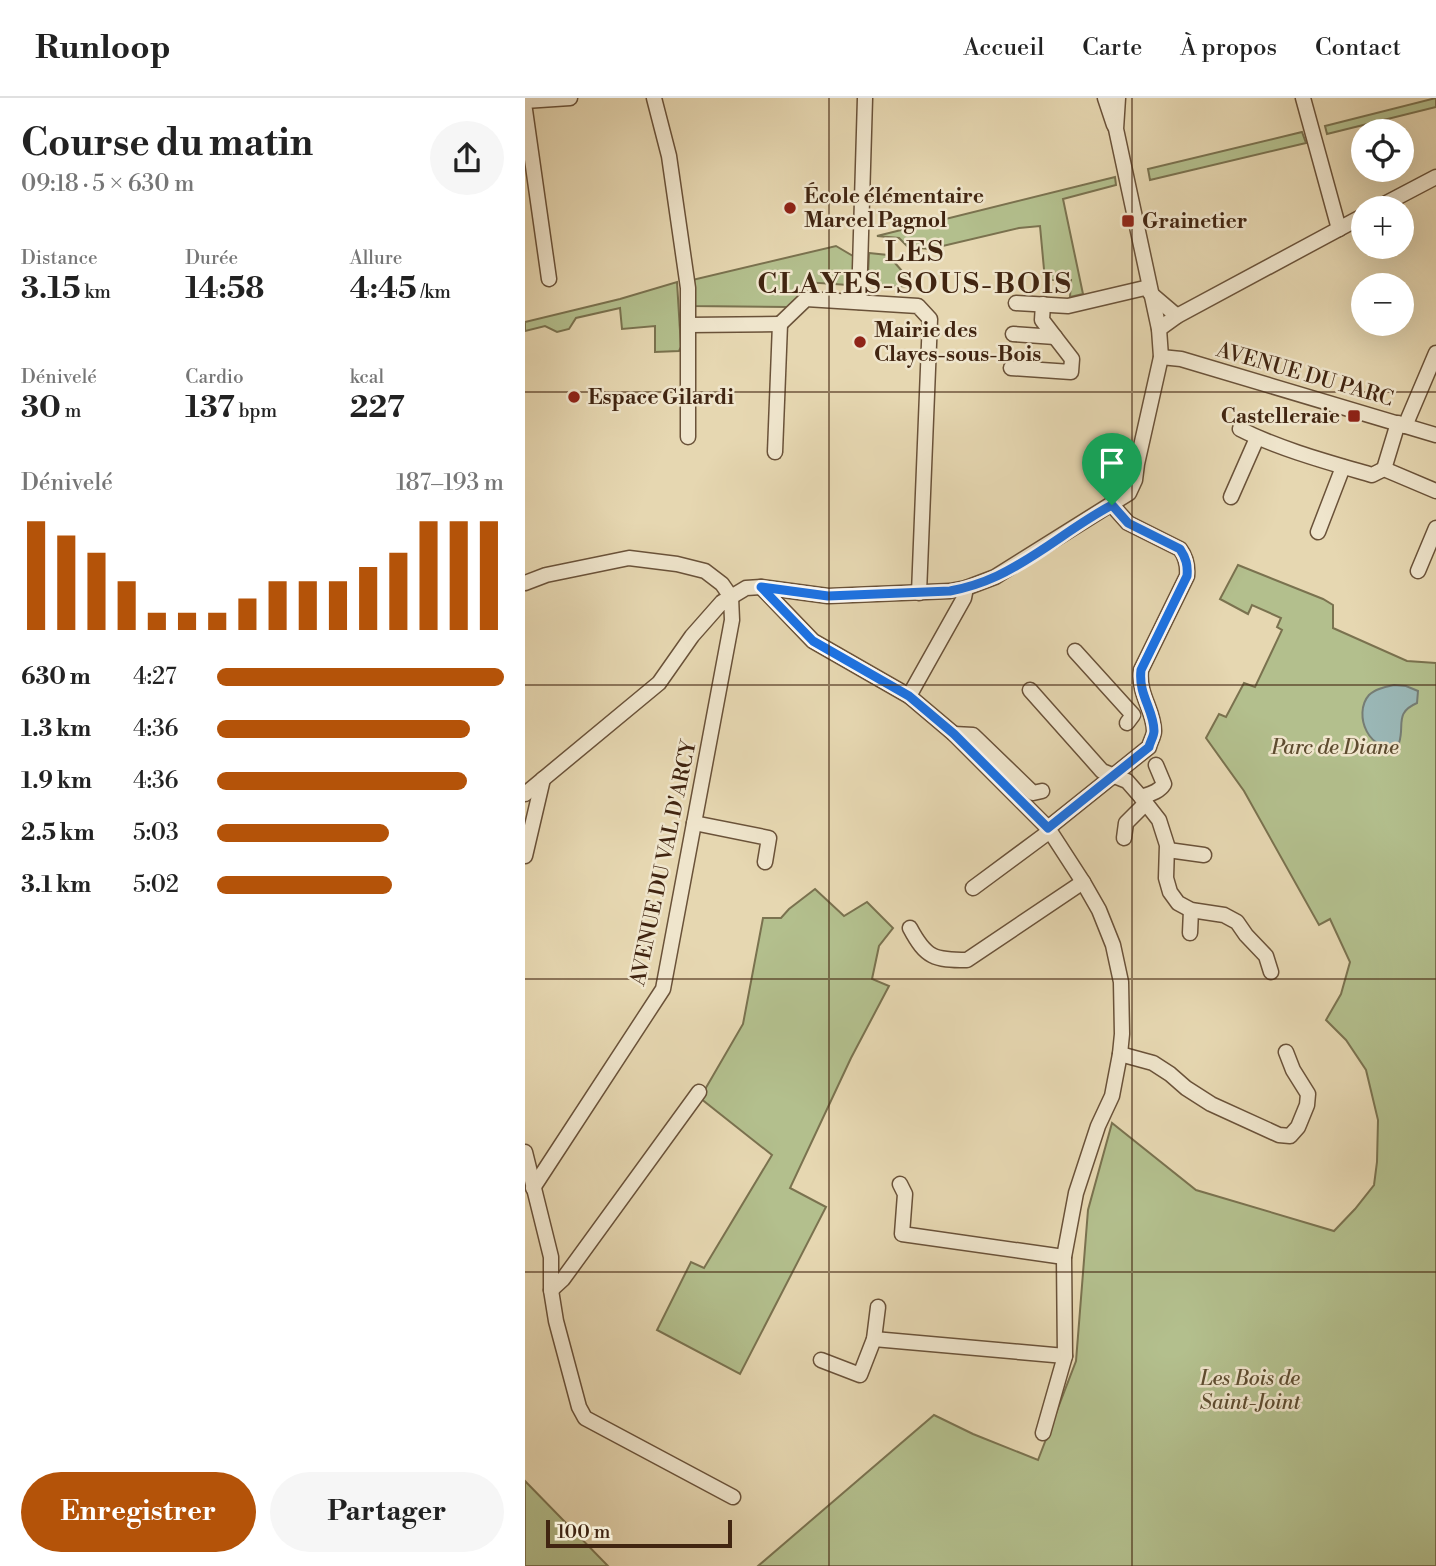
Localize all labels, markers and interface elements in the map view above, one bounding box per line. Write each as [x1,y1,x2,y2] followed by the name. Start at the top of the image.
[35,28,171,69] text: Runloop
[963,33,1044,63] text: Accueil
[1082,33,1142,63] text: Carte
[1180,33,1277,63] text: À propos
[1315,33,1401,63] text: Contact
[1351,119,1414,336] map controls
[1351,119,1414,182] button: locate
[21,120,313,167] text: Course du matin
[430,121,504,195] button: share
[21,170,194,198] text: 09:18 · 5 × 630 m
[804,182,984,234] place label: École élémentaire Marcel Pagnol
[1351,196,1414,259] button: +
[782,200,798,216] marker: École élémentaire Marcel Pagnol
[1142,209,1247,235] place label: Grainetier
[1120,213,1136,229] marker: Grainetier
[757,235,1073,302] district label: LES CLAYES-SOUS-BOIS
[21,246,98,270] text: Distance
[185,246,238,270] text: Durée
[350,246,402,270] text: Allure
[21,270,81,308] text: 3.15
[185,270,264,308] text: 14:58
[350,270,417,308] text: 4:45
[1351,273,1414,336] button: −
[81,280,111,304] text: km
[417,280,451,304] text: /km
[874,318,1041,368] place label: Mairie des Clayes-sous-Bois
[852,334,868,350] marker: Mairie des Clayes-sous-Bois
[1212,337,1396,413] street label: AVENUE DU PARC
[21,365,97,389] text: Dénivelé
[185,365,244,389] text: Cardio
[350,365,384,389] text: kcal
[588,385,734,411] place label: Espace Gilardi
[21,389,61,427] text: 30
[185,389,235,427] text: 137
[350,389,405,427] text: 227
[566,389,582,405] marker: Espace Gilardi
[61,399,81,423] text: m
[235,399,277,423] text: bpm
[1221,404,1340,430] place label: Castelleraie
[1346,408,1362,424] marker: Castelleraie
[1082,433,1142,505] pin
[1093,444,1131,482] icon: arrive
[21,469,113,497] text: Dénivelé
[396,469,504,497] text: 187–193 m
[21,663,91,691] text: 630 m
[133,663,177,691] text: 4:27
[21,715,91,743] text: 1.3 km
[133,715,179,743] text: 4:36
[1270,735,1399,761] park label: Parc de Diane
[625,737,703,989] street label: AVENUE DU VAL D'ARCY
[21,767,92,795] text: 1.9 km
[133,767,179,795] text: 4:36
[21,819,95,847] text: 2.5 km
[133,819,179,847] text: 5:03
[21,871,91,899] text: 3.1 km
[133,871,179,899] text: 5:02
[1199,1366,1301,1416] park label: Les Bois de Saint-Joint
[21,1472,256,1552] button: Enregistrer
[270,1472,504,1552] button: Partager
[546,1517,731,1549] scale bar
[557,1520,610,1544] text: 100 m

